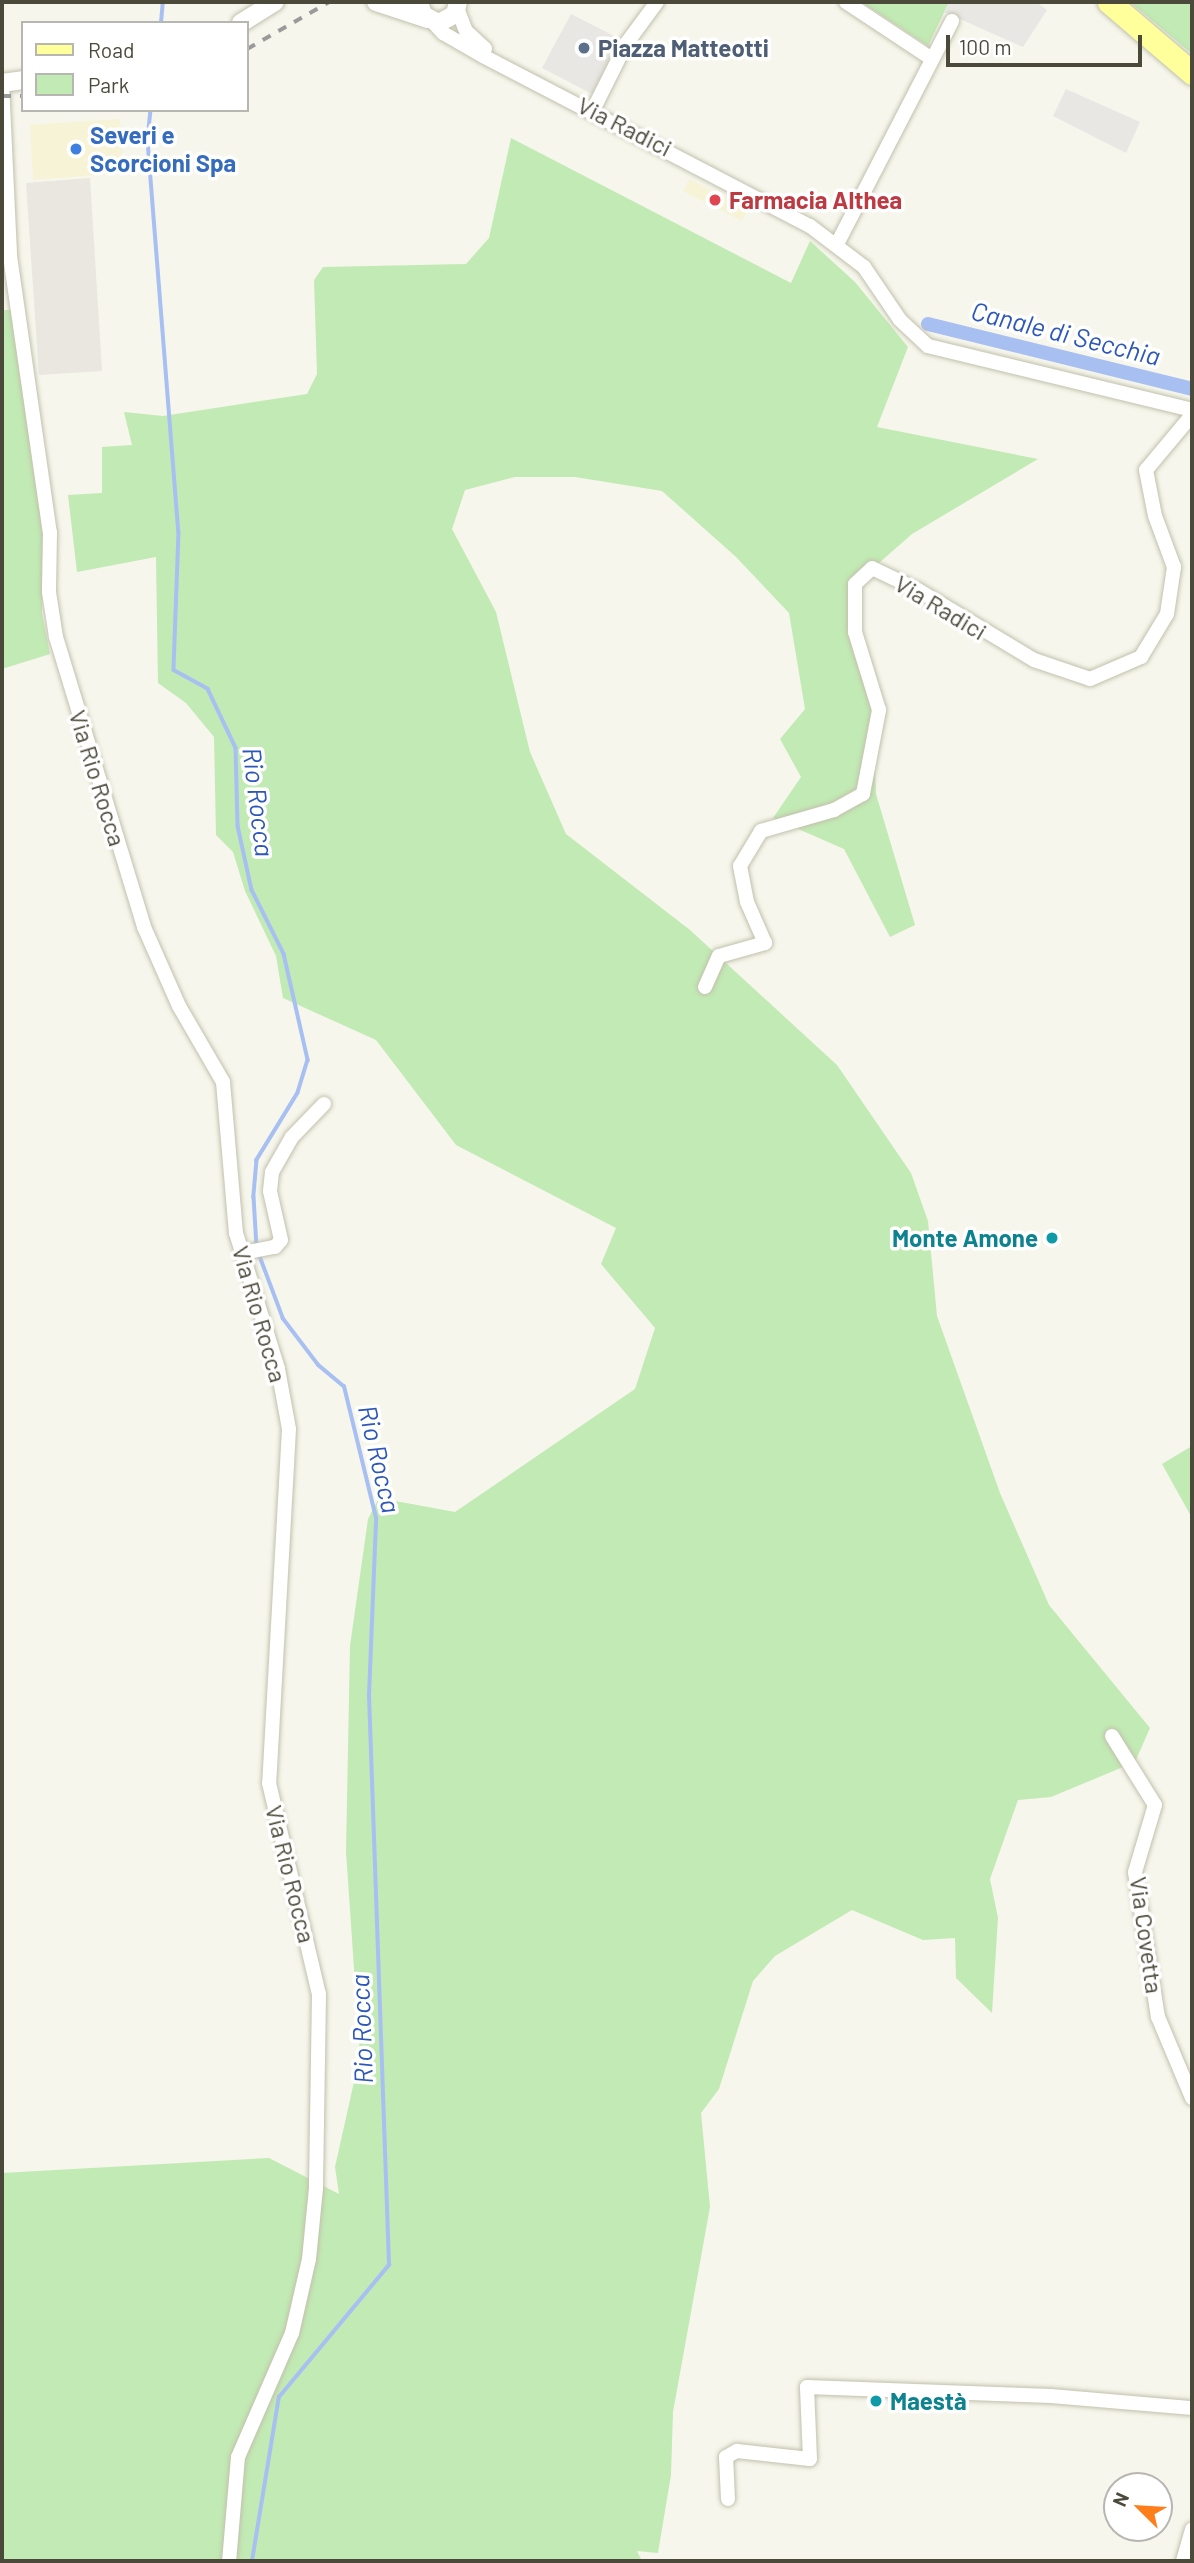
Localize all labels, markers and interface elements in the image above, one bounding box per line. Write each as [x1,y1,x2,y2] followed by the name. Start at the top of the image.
[21,21,248,112] legend
[949,21,1145,65] scale bar
[598,34,769,62] place label: Piazza Matteotti
[959,34,1012,59] text: 100 m
[88,37,134,62] text: Road
[576,40,592,56] marker: Piazza Matteotti
[88,72,129,97] text: Park
[573,90,677,162] street label: Via Radici
[90,121,236,177] place label: Severi e Scorcioni Spa
[68,141,84,157] marker: Severi e Scorcioni Spa
[729,186,902,214] place label: Farmacia Althea
[707,192,723,208] marker: Farmacia Althea
[968,294,1164,372] water label: Canale di Secchia
[890,568,992,646] street label: Via Radici
[64,706,132,850] street label: Via Rio Rocca
[237,746,281,858] water label: Rio Rocca
[892,1224,1038,1252] place label: Monte Amone
[1044,1230,1060,1246] marker: Monte Amone
[227,1242,293,1386] street label: Via Rio Rocca
[352,1402,408,1516] water label: Rio Rocca
[260,1802,322,1946] street label: Via Rio Rocca
[1125,1875,1169,1995] street label: Via Covetta
[343,1974,379,2084] water label: Rio Rocca
[890,2387,967,2415] place label: Maestà
[868,2393,884,2409] marker: Maestà
[1103,2472,1173,2542] north arrow
[1107,2489,1133,2510] text: N

